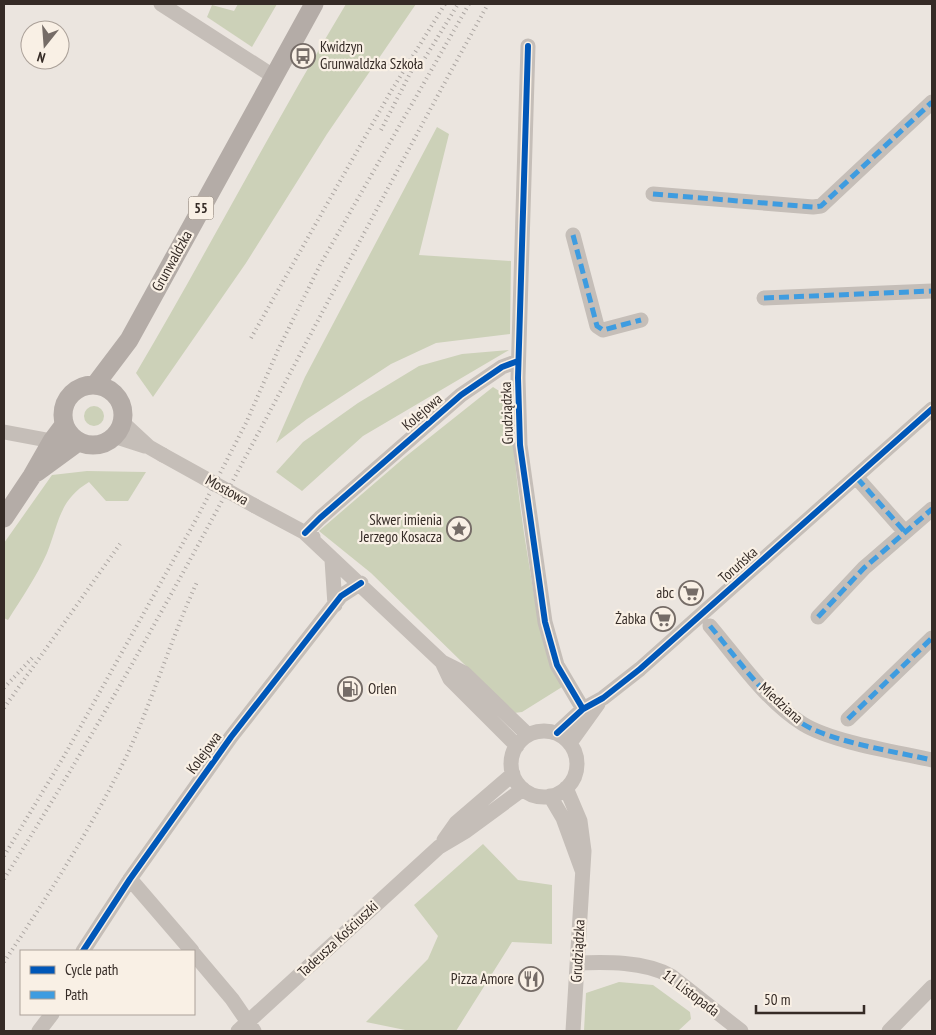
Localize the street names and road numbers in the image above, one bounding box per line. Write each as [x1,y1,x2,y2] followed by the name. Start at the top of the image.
[188,197,214,220] road number: 55
[147,227,196,295] street label: Grunwaldzka
[496,381,517,445] street label: Grudziądzka
[398,389,446,434] street label: Kolejowa
[202,470,252,509] street label: Mostowa
[714,542,761,587] street label: Toruńska
[755,678,807,727] street label: Miedziana
[182,728,225,777] street label: Kolejowa
[293,896,382,981] street label: Tadeusza Kościuszki
[566,919,589,983] street label: Grudziądzka
[659,965,724,1020] street label: 11 Listopada

